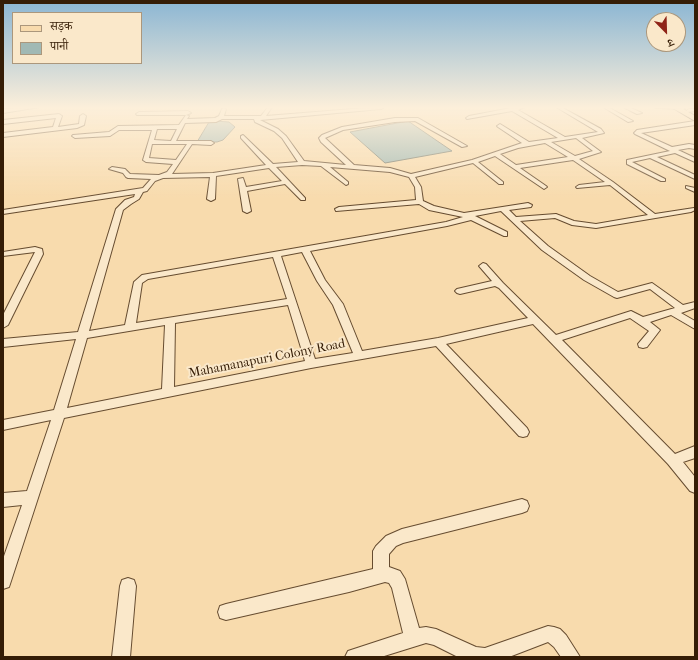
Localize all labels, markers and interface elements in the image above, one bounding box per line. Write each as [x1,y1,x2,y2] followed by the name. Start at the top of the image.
[12,12,142,64] legend
[646,12,686,52] north arrow
[50,19,73,33] text: सड़क
[665,36,676,50] text: उ
[50,39,68,53] text: पानी
[187,336,347,382] street label: Mahamanapuri Colony Road

